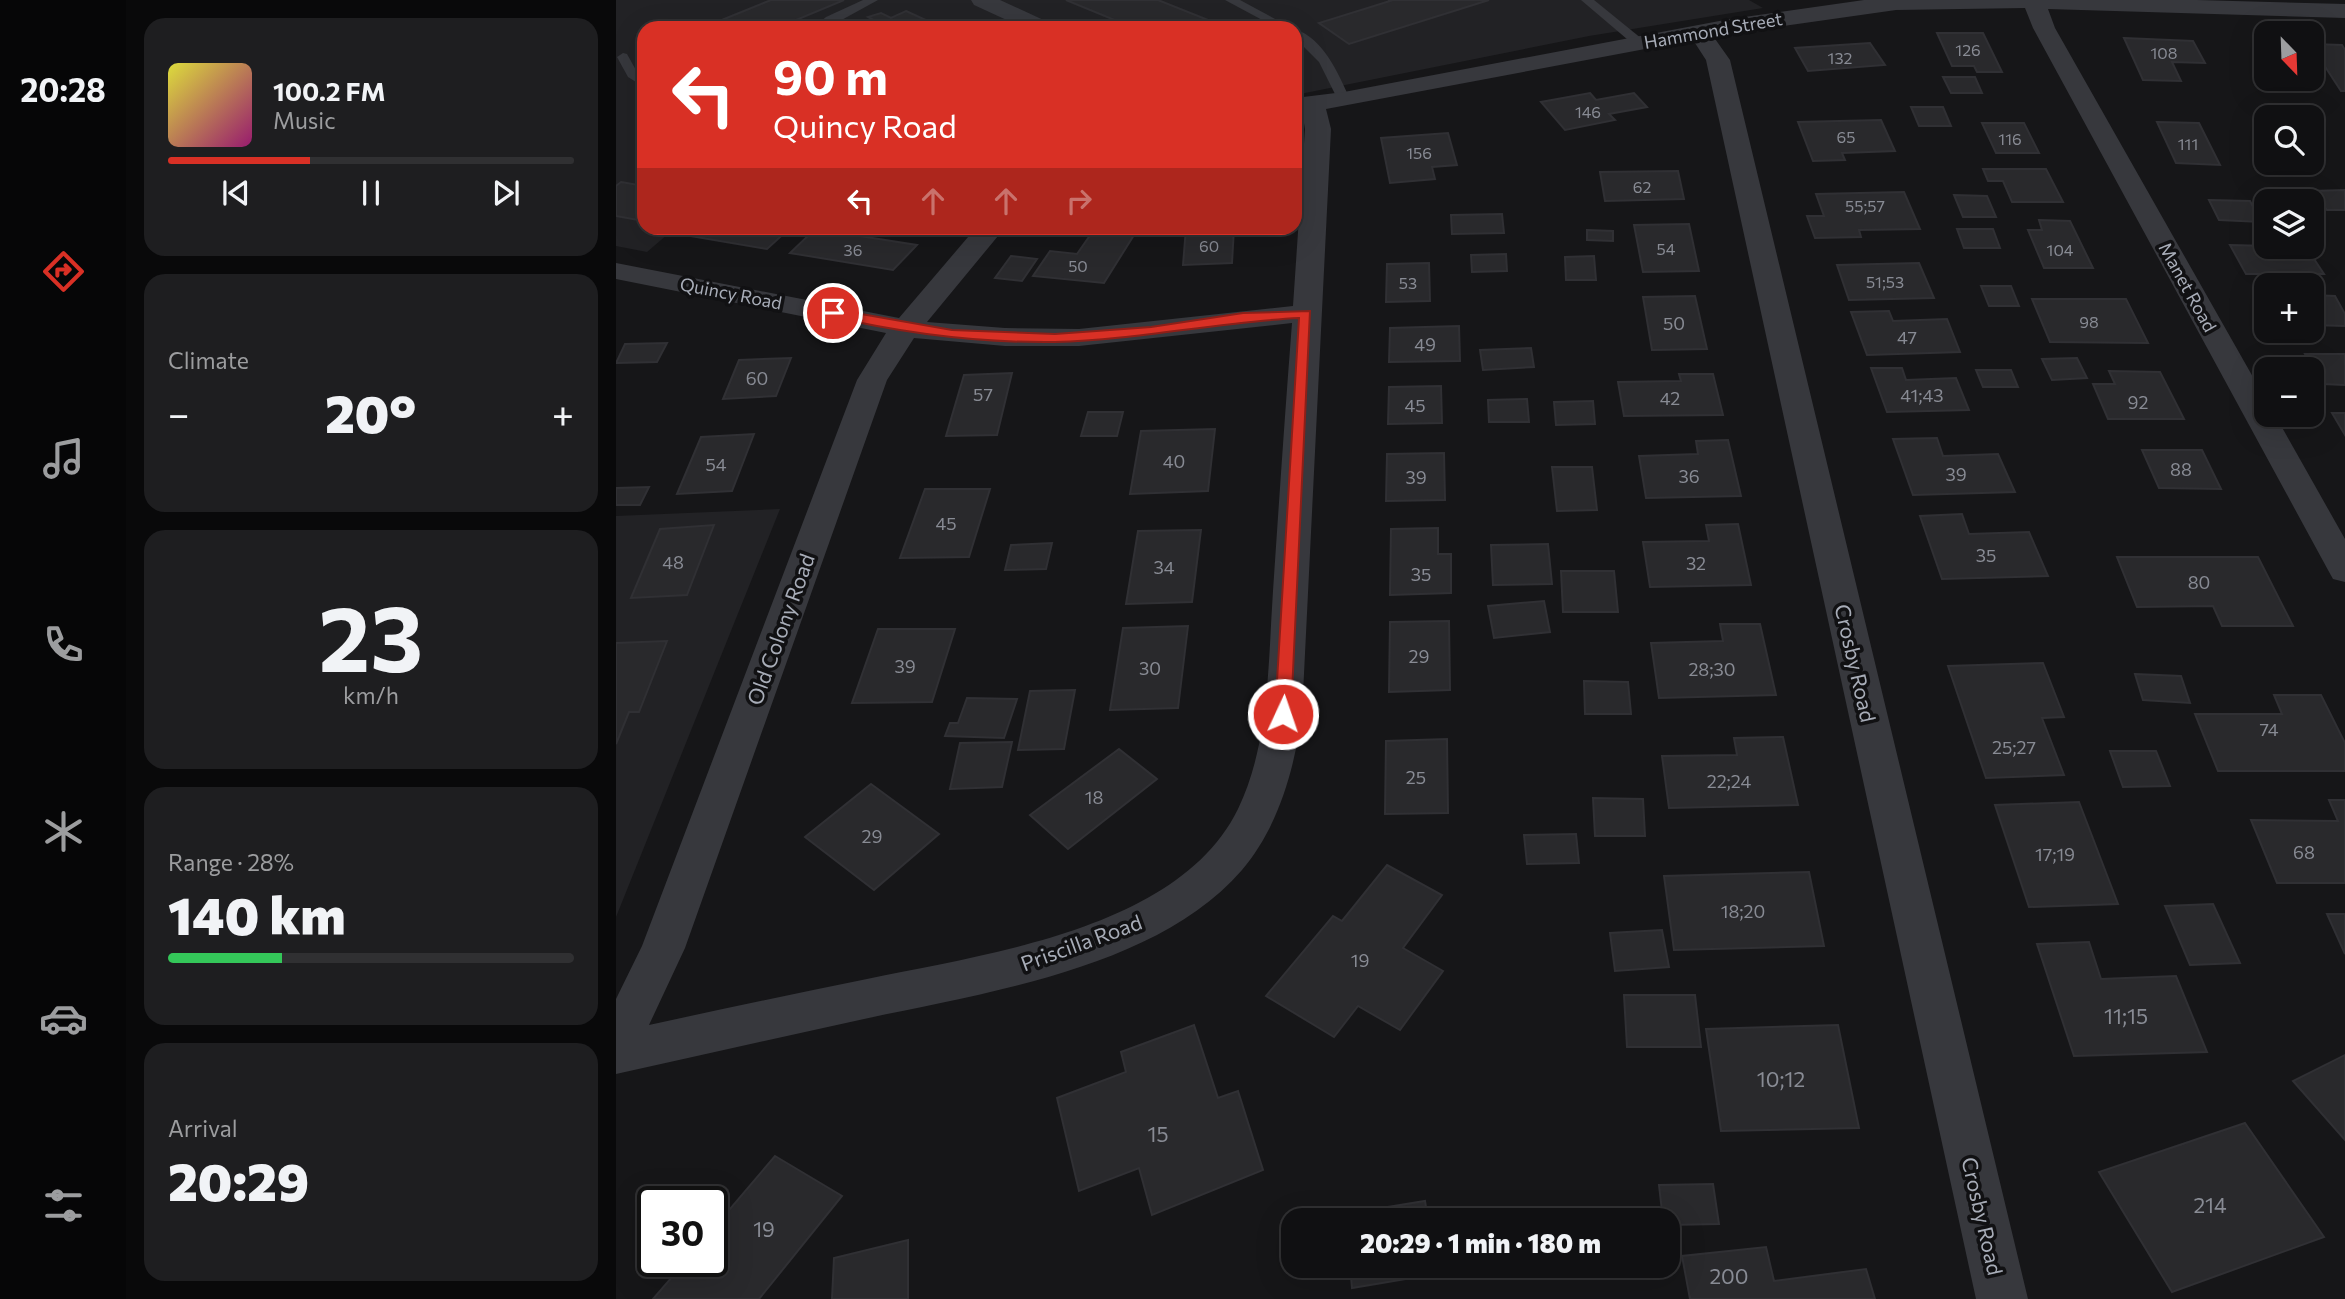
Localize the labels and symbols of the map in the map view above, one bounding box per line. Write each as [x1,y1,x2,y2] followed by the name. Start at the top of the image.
[1642,7,1784,53] street label: Hammond Street
[2254,21,2324,91] north arrow
[1955,40,1981,59] house number: 126
[2151,43,2178,62] house number: 108
[1828,48,1853,67] house number: 132
[1575,102,1601,121] house number: 146
[1837,127,1855,146] house number: 65
[1998,129,2022,148] house number: 116
[2178,134,2198,153] house number: 111
[1406,143,1432,162] house number: 156
[1633,177,1651,196] house number: 62
[1845,196,1885,215] house number: 55;57
[1199,236,1219,255] house number: 60
[2154,238,2222,336] street label: Manet Road
[1657,239,1676,258] house number: 54
[844,240,862,259] house number: 36
[2047,240,2074,259] house number: 104
[1068,256,1088,275] house number: 50
[678,272,784,314] street label: Quincy Road
[1866,272,1904,291] house number: 51;53
[1399,273,1417,292] house number: 53
[803,283,863,343] pin
[1663,312,1685,334] house number: 50
[2079,312,2099,331] house number: 98
[1897,326,1917,348] house number: 47
[1414,333,1436,355] house number: 49
[746,367,768,389] house number: 60
[973,383,993,405] house number: 57
[1900,384,1944,406] house number: 41;43
[1660,387,1680,409] house number: 42
[2128,391,2148,413] house number: 92
[1404,394,1426,416] house number: 45
[1163,450,1185,472] house number: 40
[705,453,727,475] house number: 54
[2170,458,2192,480] house number: 88
[1945,463,1967,485] house number: 39
[1678,465,1700,487] house number: 36
[1405,466,1427,488] house number: 39
[935,512,957,534] house number: 45
[1976,544,1996,566] house number: 35
[741,550,819,708] street label: Old Colony Road
[662,551,684,573] house number: 48
[1686,552,1706,574] house number: 32
[1153,556,1175,578] house number: 34
[1411,563,1431,585] house number: 35
[2188,571,2210,593] house number: 80
[1830,602,1882,724] street label: Crosby Road
[1409,645,1429,667] house number: 29
[894,655,916,677] house number: 39
[1139,657,1161,679] house number: 30
[1688,658,1736,680] house number: 28;30
[1246,677,1320,751] position arrow
[2259,718,2279,740] house number: 74
[1992,736,2036,758] house number: 25;27
[1406,766,1426,788] house number: 25
[1707,770,1752,792] house number: 22;24
[1085,786,1103,808] house number: 18
[862,825,882,847] house number: 29
[2293,841,2315,863] house number: 68
[2035,843,2075,865] house number: 17;19
[1721,900,1765,922] house number: 18;20
[1017,909,1145,975] street label: Priscilla Road
[1351,949,1369,971] house number: 19
[2104,1003,2148,1028] house number: 11;15
[1757,1066,1805,1091] house number: 10;12
[1147,1121,1169,1146] house number: 15
[1957,1155,2009,1277] street label: Crosby Road
[637,1186,728,1277] speed limit sign: 30
[2193,1192,2227,1217] house number: 214
[753,1216,775,1241] house number: 19
[1710,1263,1749,1288] house number: 200

